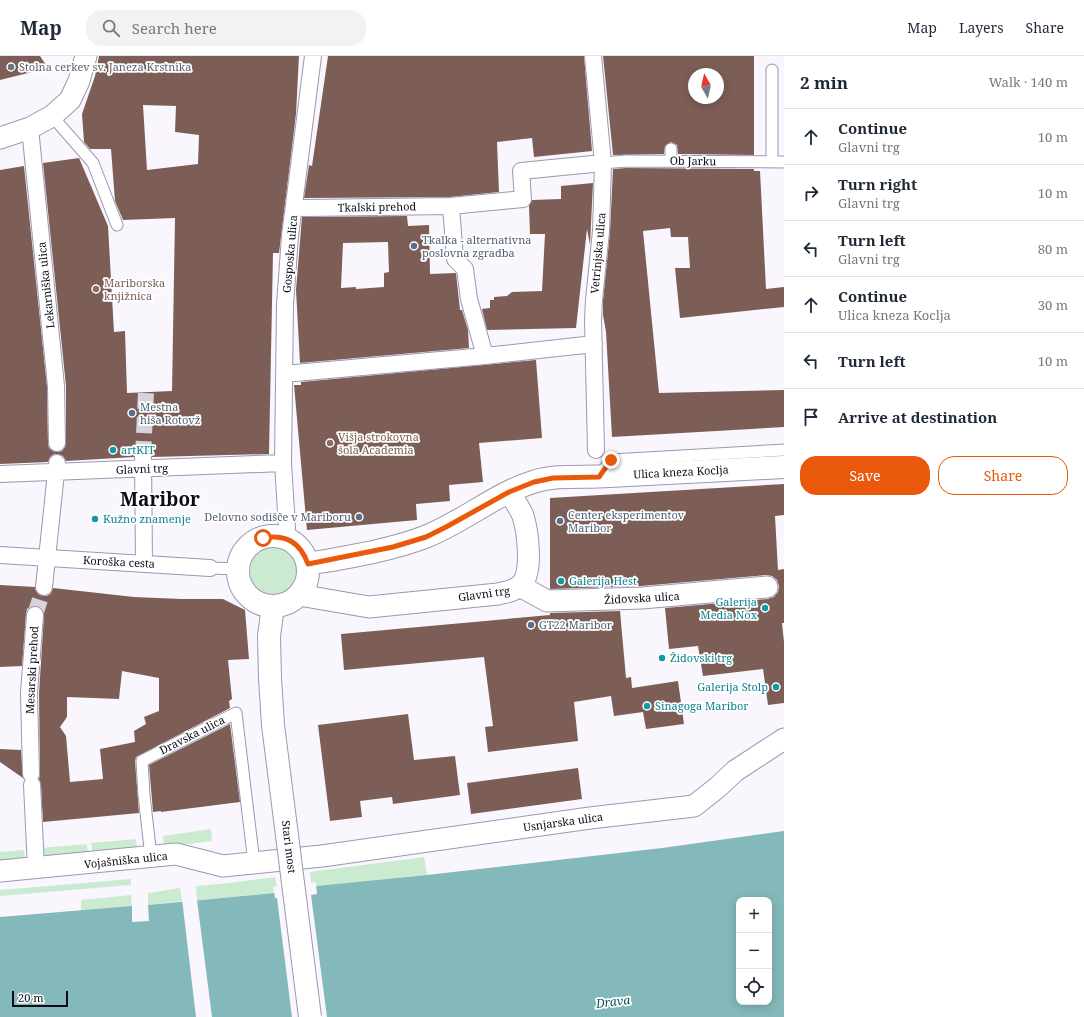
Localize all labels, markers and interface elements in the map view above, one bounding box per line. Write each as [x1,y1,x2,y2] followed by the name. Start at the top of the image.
[86,10,366,46] search box
[20,15,62,41] text: Map
[100,17,122,39] icon: search
[132,18,217,38] text: Search here
[907,18,937,37] text: Map
[959,18,1004,37] text: Layers
[1026,18,1064,37] text: Share
[19,59,191,74] place label: Stolna cerkev sv. Janeza Krstnika
[6,62,16,72] marker: Stolna cerkev sv. Janeza Krstnika
[688,68,724,104] north arrow
[800,71,848,94] text: 2 min
[989,73,1068,91] text: Walk · 140 m
[838,118,907,138] text: Continue
[800,126,822,148] icon: ahead
[1038,128,1068,146] text: 10 m
[838,138,900,156] text: Glavni trg
[670,153,716,168] street label: Ob Jarku
[838,174,917,194] text: Turn right
[800,182,822,204] icon: right
[1038,184,1068,202] text: 10 m
[838,194,900,212] text: Glavni trg
[338,198,417,215] street label: Tkalski prehod
[586,212,609,294] street label: Vetrinjska ulica
[279,214,300,294] street label: Gosposka ulica
[838,230,906,250] text: Turn left
[422,232,531,260] place label: Tkalka - alternativna poslovna zgradba
[800,238,822,260] icon: left
[1038,240,1068,258] text: 80 m
[33,241,58,329] street label: Lekarniška ulica
[409,241,419,251] marker: Tkalka - alternativna poslovna zgradba
[838,250,900,268] text: Glavni trg
[104,275,165,303] place label: Mariborska knjižnica
[91,284,101,294] marker: Mariborska knjižnica
[838,286,907,306] text: Continue
[800,294,822,316] icon: ahead
[1038,296,1068,314] text: 30 m
[838,306,951,324] text: Ulica kneza Koclja
[800,350,822,372] icon: left
[838,351,906,371] text: Turn left
[1038,352,1068,370] text: 10 m
[140,399,200,427] place label: Mestna hiša Rotovž
[800,406,822,428] icon: arrive
[838,407,997,427] text: Arrive at destination
[127,408,137,418] marker: Mestna hiša Rotovž
[338,429,419,457] place label: Višja strokovna šola Academia
[325,438,335,448] marker: Višja strokovna šola Academia
[121,442,155,457] place label: artKIT
[108,445,118,455] marker: artKIT
[602,451,620,469] route end
[800,456,930,495] button: Save
[938,456,1068,495] button: Share
[116,460,168,477] street label: Glavni trg
[633,462,729,481] street label: Ulica kneza Koclja
[120,486,200,512] district label: Maribor
[568,507,685,535] place label: Center eksperimentov Maribor
[204,509,351,524] place label: Delovno sodišče v Mariboru
[103,511,191,526] place label: Kužno znamenje
[354,512,364,522] marker: Delovno sodišče v Mariboru
[90,514,100,524] marker: Kužno znamenje
[555,516,565,526] marker: Center eksperimentov Maribor
[254,529,272,547] route start
[83,552,155,571] street label: Koroška cesta
[569,573,637,588] place label: Galerija Hest
[556,576,566,586] marker: Galerija Hest
[457,582,511,605] street label: Glavni trg
[604,588,680,607] street label: Židovska ulica
[700,594,758,622] place label: Galerija Media Nox
[760,603,770,613] marker: Galerija Media Nox
[539,617,613,632] place label: GT22 Maribor
[526,620,536,630] marker: GT22 Maribor
[22,625,41,714] street label: Mesarski prehod
[670,650,732,665] place label: Židovski trg
[657,653,667,663] marker: Židovski trg
[697,679,768,694] place label: Galerija Stolp
[771,682,781,692] marker: Galerija Stolp
[655,698,749,713] place label: Sinagoga Maribor
[642,701,652,711] marker: Sinagoga Maribor
[157,712,227,757] street label: Dravska ulica
[522,808,604,835] street label: Usnjarska ulica
[279,820,300,874] street label: Stari most
[83,848,169,871] street label: Vojašniška ulica
[736,897,772,1005] map controls
[736,897,772,933] button: +
[736,933,772,969] button: −
[736,969,772,1005] button: locate
[12,989,68,1008] scale bar
[18,990,44,1005] text: 20 m
[594,991,631,1012] water label: Drava

